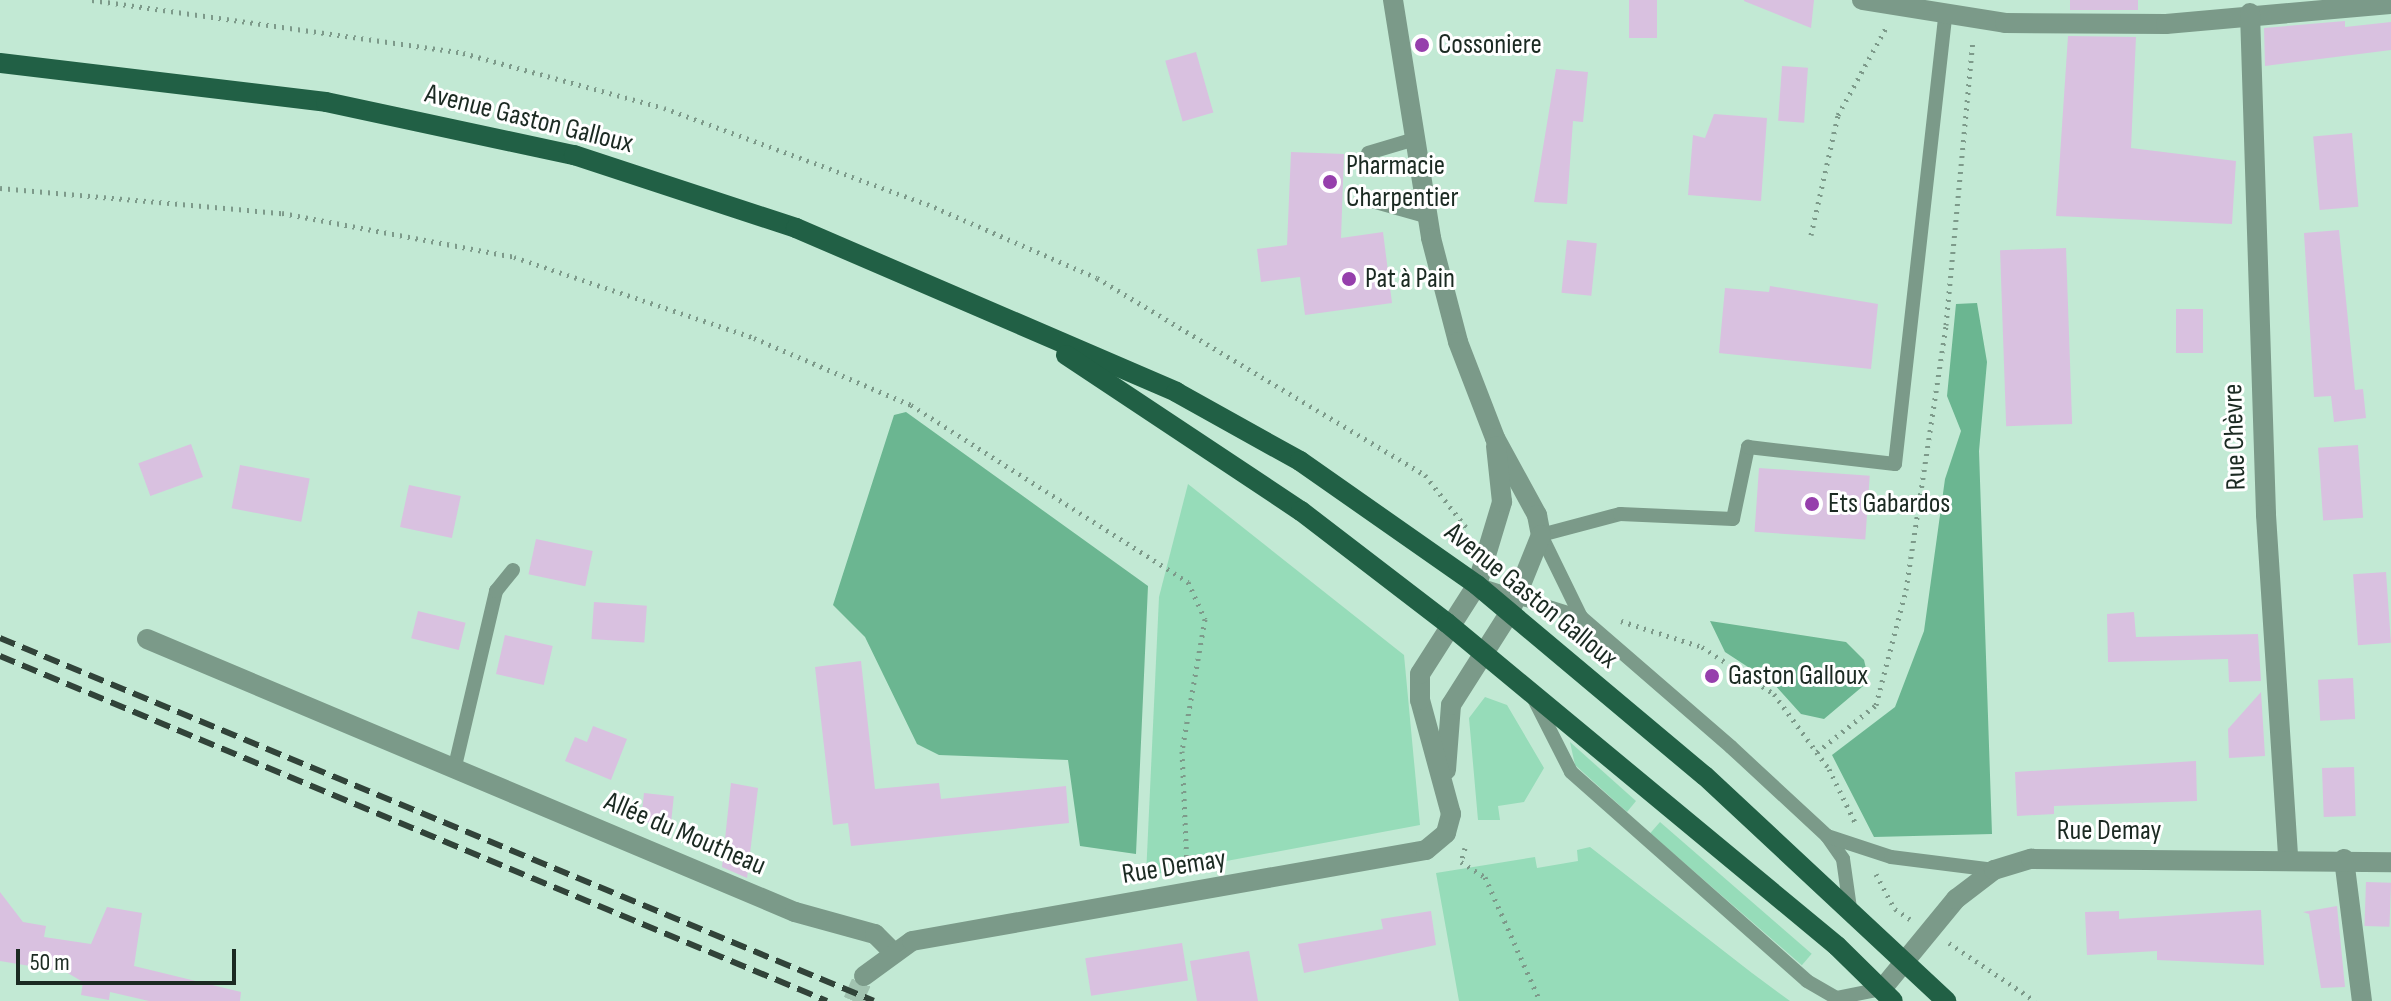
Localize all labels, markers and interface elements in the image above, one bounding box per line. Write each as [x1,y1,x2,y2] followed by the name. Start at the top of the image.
[1438,28,1542,62] place label: Cossoniere
[1413,36,1431,54] marker: Cossoniere
[422,77,636,161] street label: Avenue Gaston Galloux
[1346,149,1458,215] place label: Pharmacie Charpentier
[1321,173,1339,191] marker: Pharmacie Charpentier
[1365,262,1455,296] place label: Pat à Pain
[1340,270,1358,288] marker: Pat à Pain
[2216,383,2254,491] street label: Rue Chèvre
[1828,487,1950,521] place label: Ets Gabardos
[1803,495,1821,513] marker: Ets Gabardos
[1438,516,1624,676] street label: Avenue Gaston Galloux
[1728,659,1868,693] place label: Gaston Galloux
[1703,667,1721,685] marker: Gaston Galloux
[599,785,771,883] street label: Allée du Moutheau
[2057,814,2161,848] street label: Rue Demay
[1120,842,1228,892] street label: Rue Demay
[20,933,240,983] scale bar
[30,948,70,977] text: 50 m

